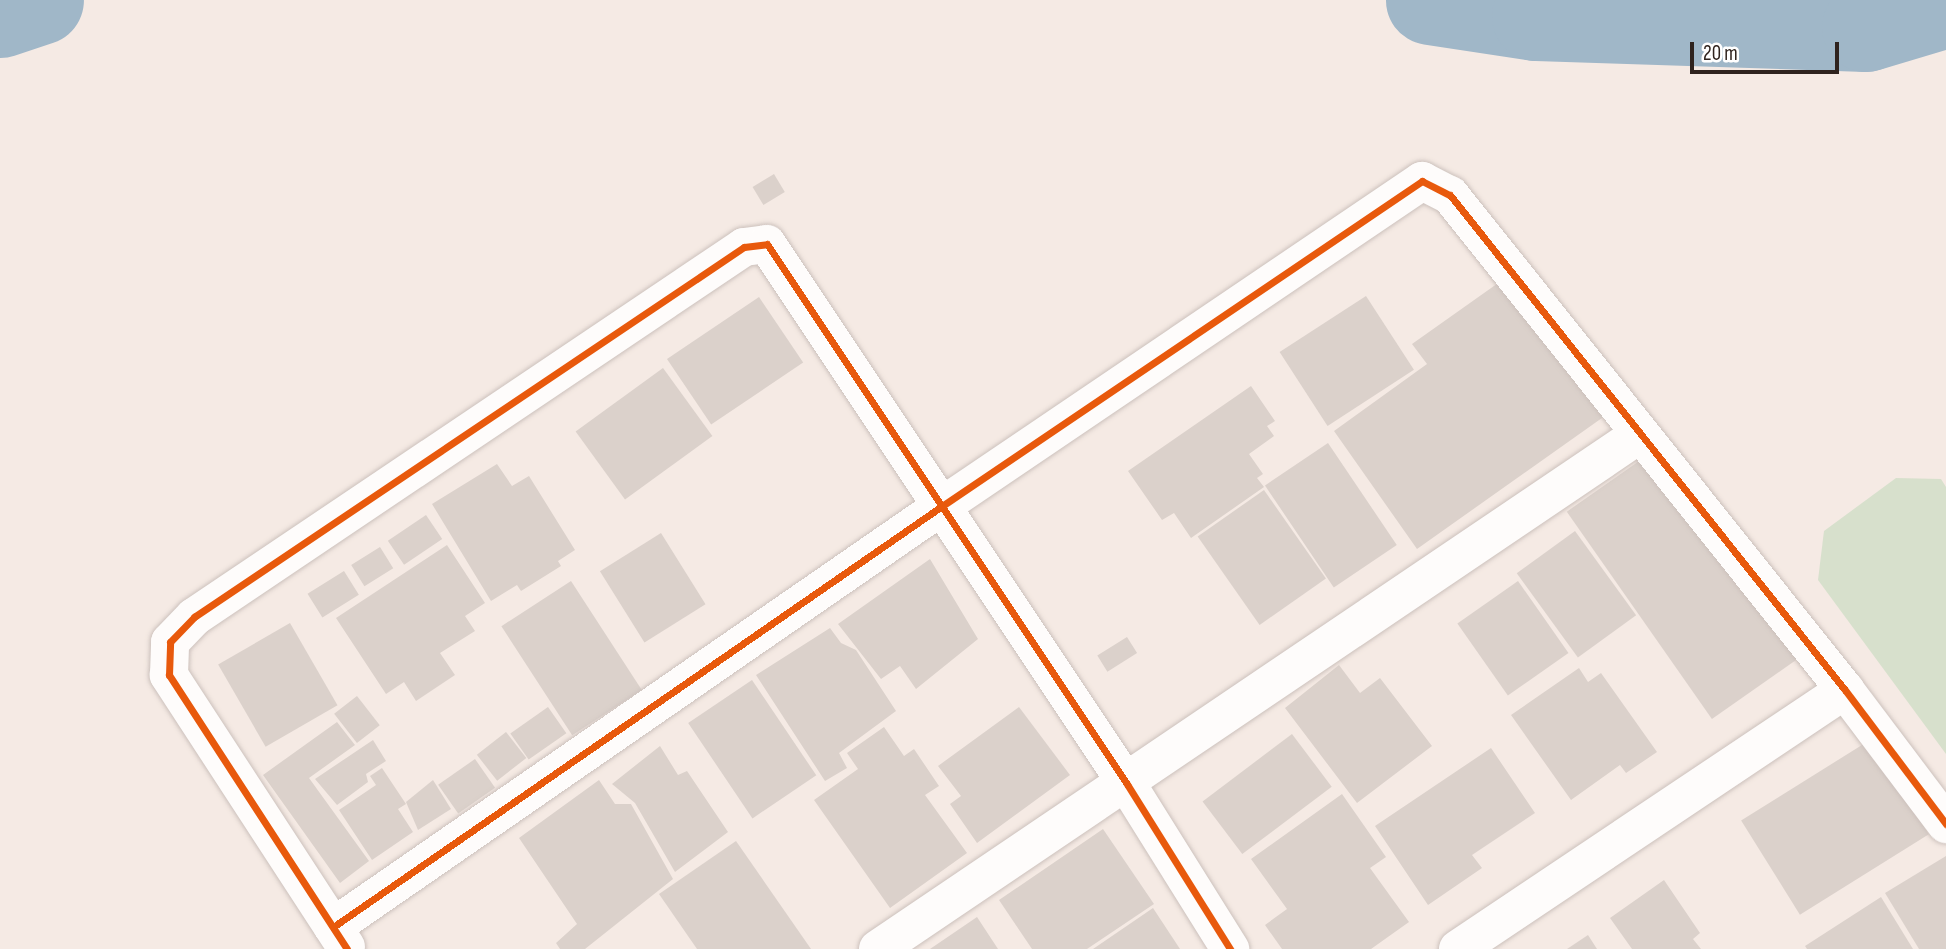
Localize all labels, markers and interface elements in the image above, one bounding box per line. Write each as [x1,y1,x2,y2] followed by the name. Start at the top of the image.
[1694,28,1843,72] scale bar
[1703,41,1738,66] text: 20 m

